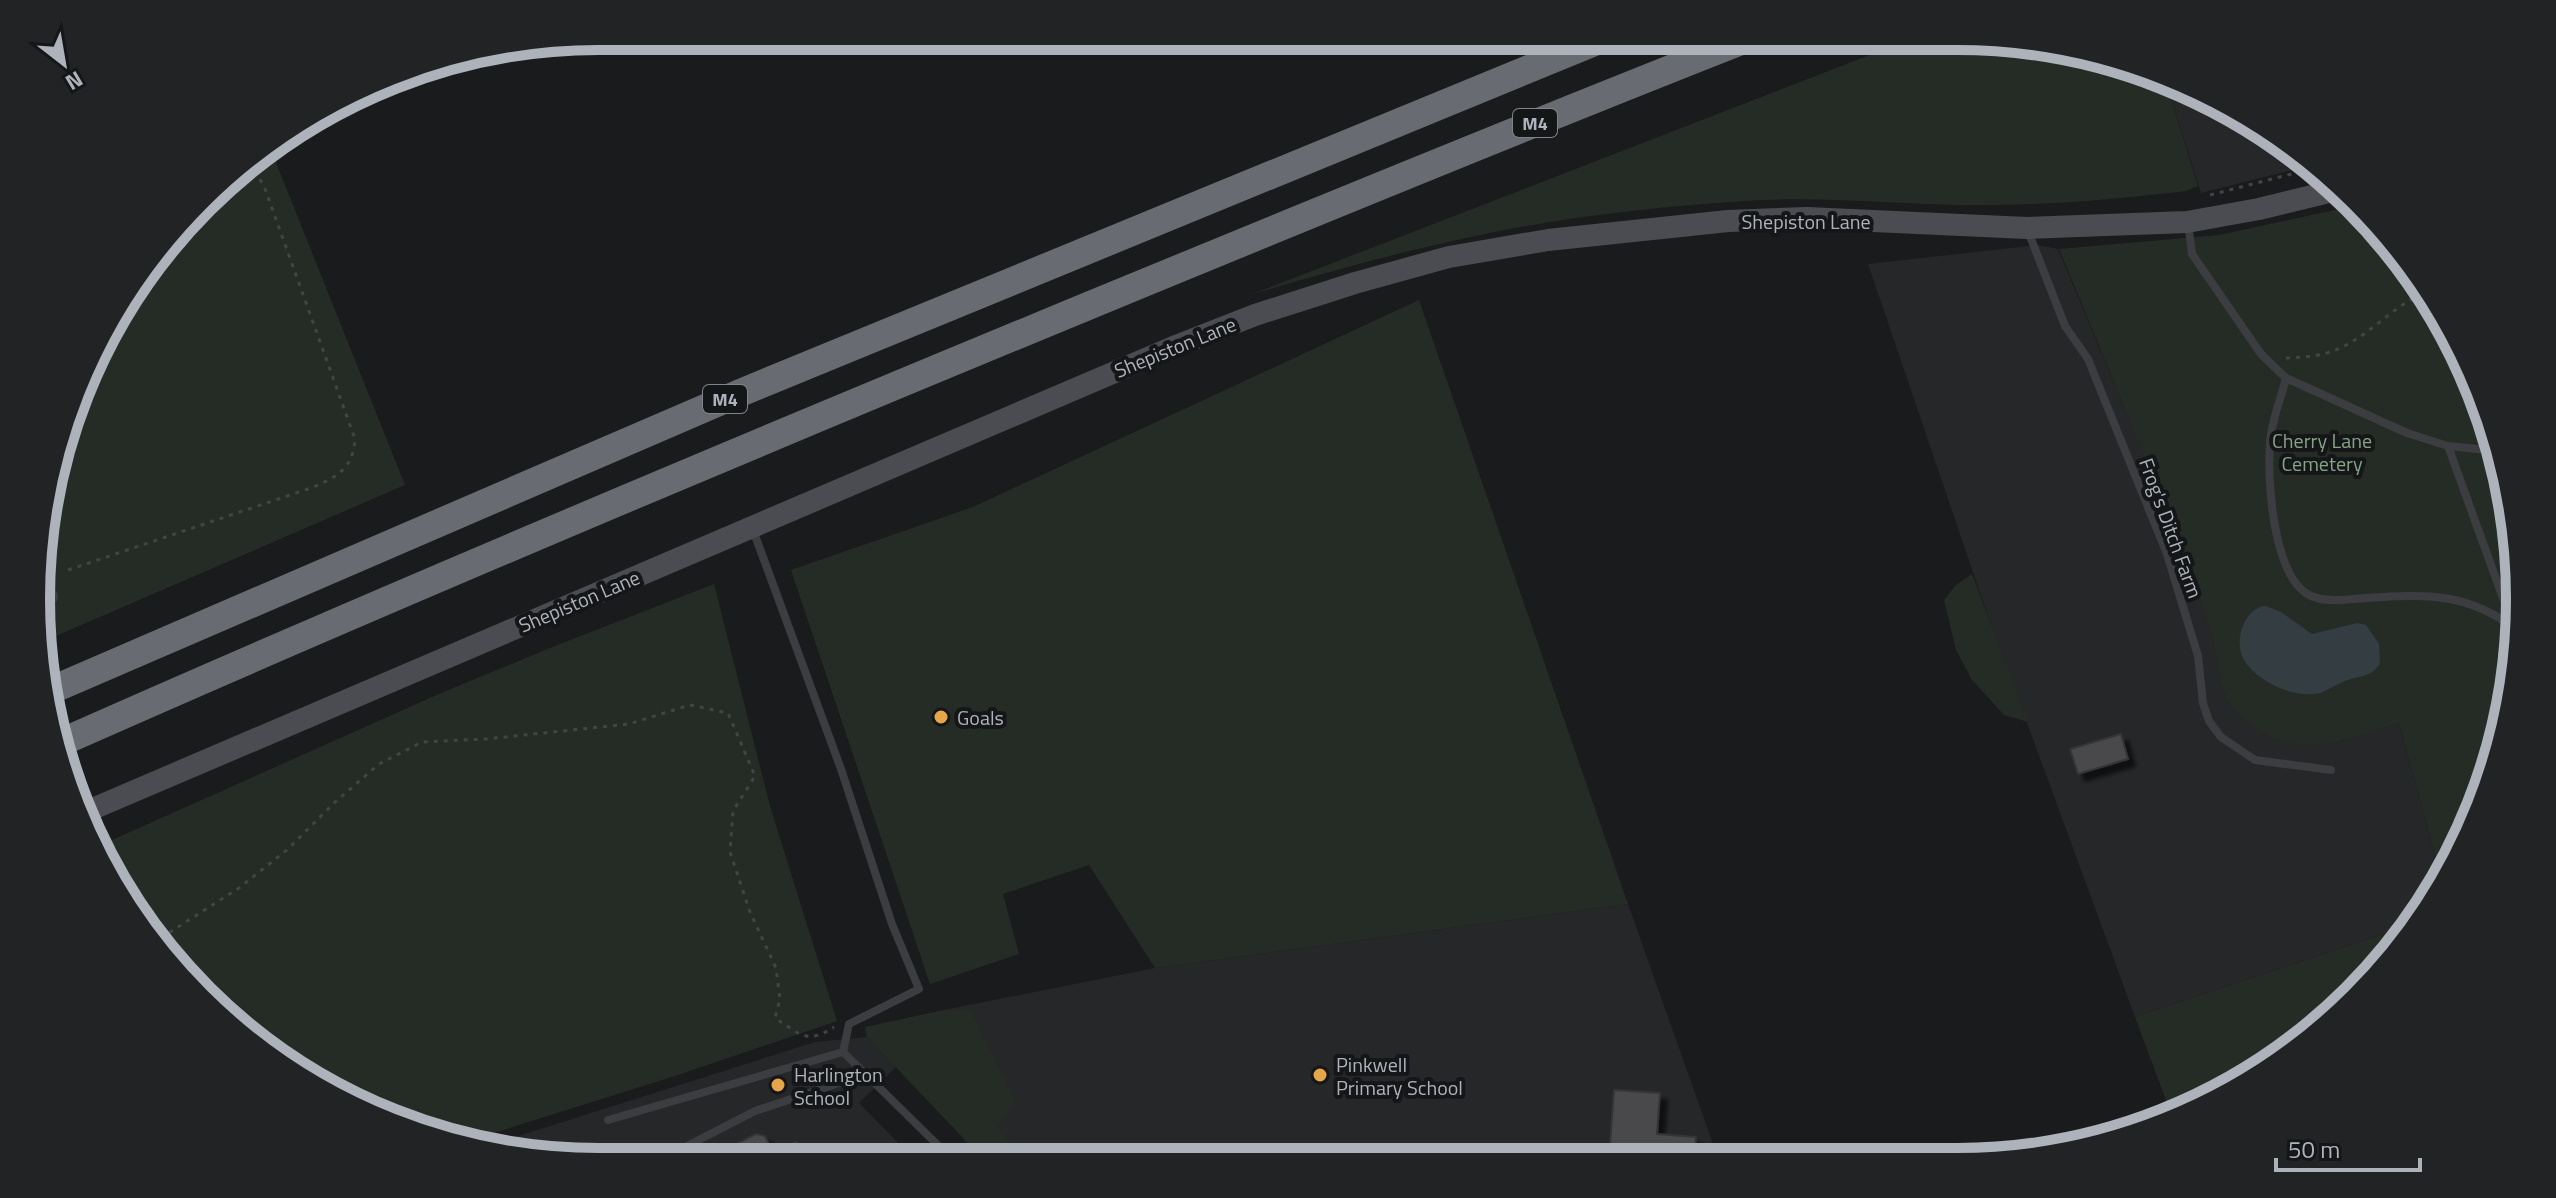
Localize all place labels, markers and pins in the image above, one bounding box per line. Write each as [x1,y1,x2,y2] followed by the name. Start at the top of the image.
[957,702,1004,733] place label: Goals
[932,708,950,726] marker: Goals
[1336,1049,1463,1103] place label: Pinkwell Primary School
[794,1059,883,1113] place label: Harlington School
[1311,1066,1329,1084] marker: Pinkwell Primary School
[769,1076,787,1094] marker: Harlington School

